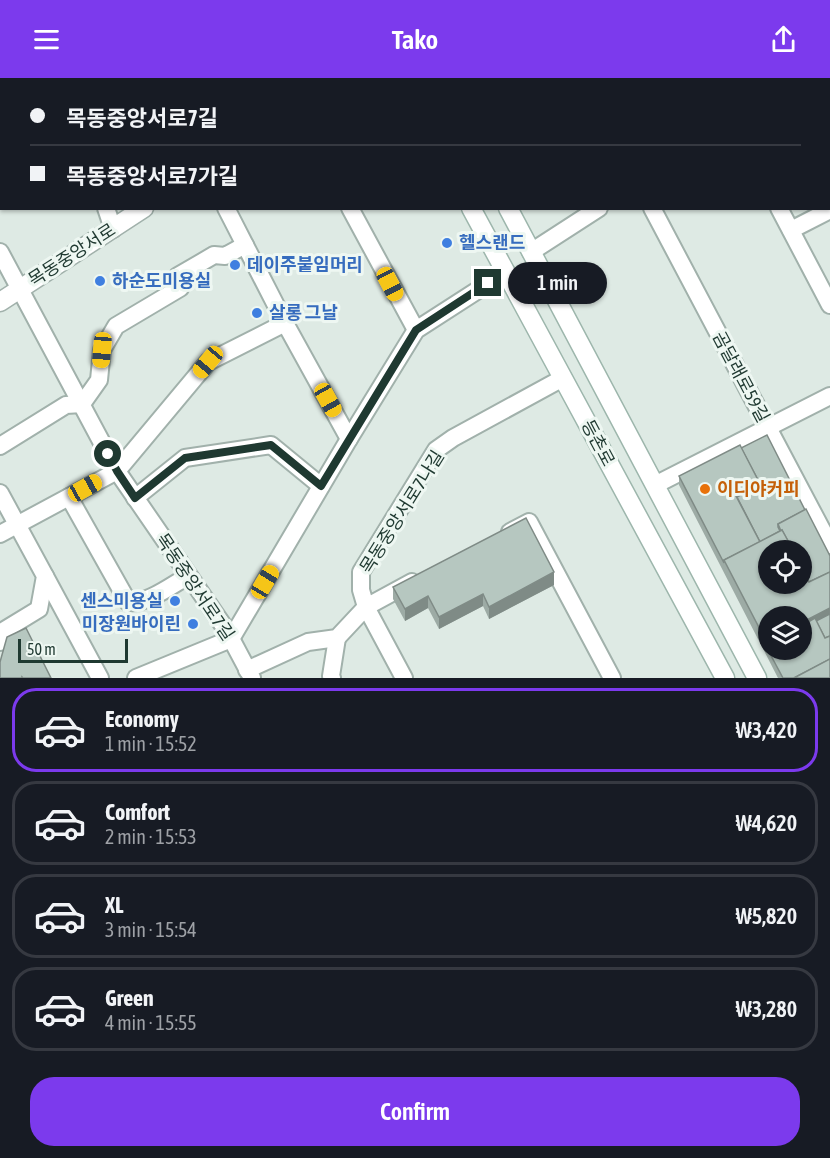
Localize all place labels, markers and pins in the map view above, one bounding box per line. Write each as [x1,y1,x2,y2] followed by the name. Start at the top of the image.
[459,232,525,253] place label: 헬스랜드
[440,236,454,250] marker: 헬스랜드
[247,254,363,275] place label: 데이주붙임머리
[228,258,242,272] marker: 데이주붙임머리
[112,270,211,291] place label: 하순도미용실
[93,274,107,288] marker: 하순도미용실
[269,302,338,323] place label: 살롱 그날
[250,306,264,320] marker: 살롱 그날
[717,478,800,499] place label: 이디야커피
[698,482,712,496] marker: 이디야커피
[80,590,163,611] place label: 센스미용실
[168,594,182,608] marker: 센스미용실
[82,613,181,634] place label: 미장원바이린
[186,617,200,631] marker: 미장원바이린

